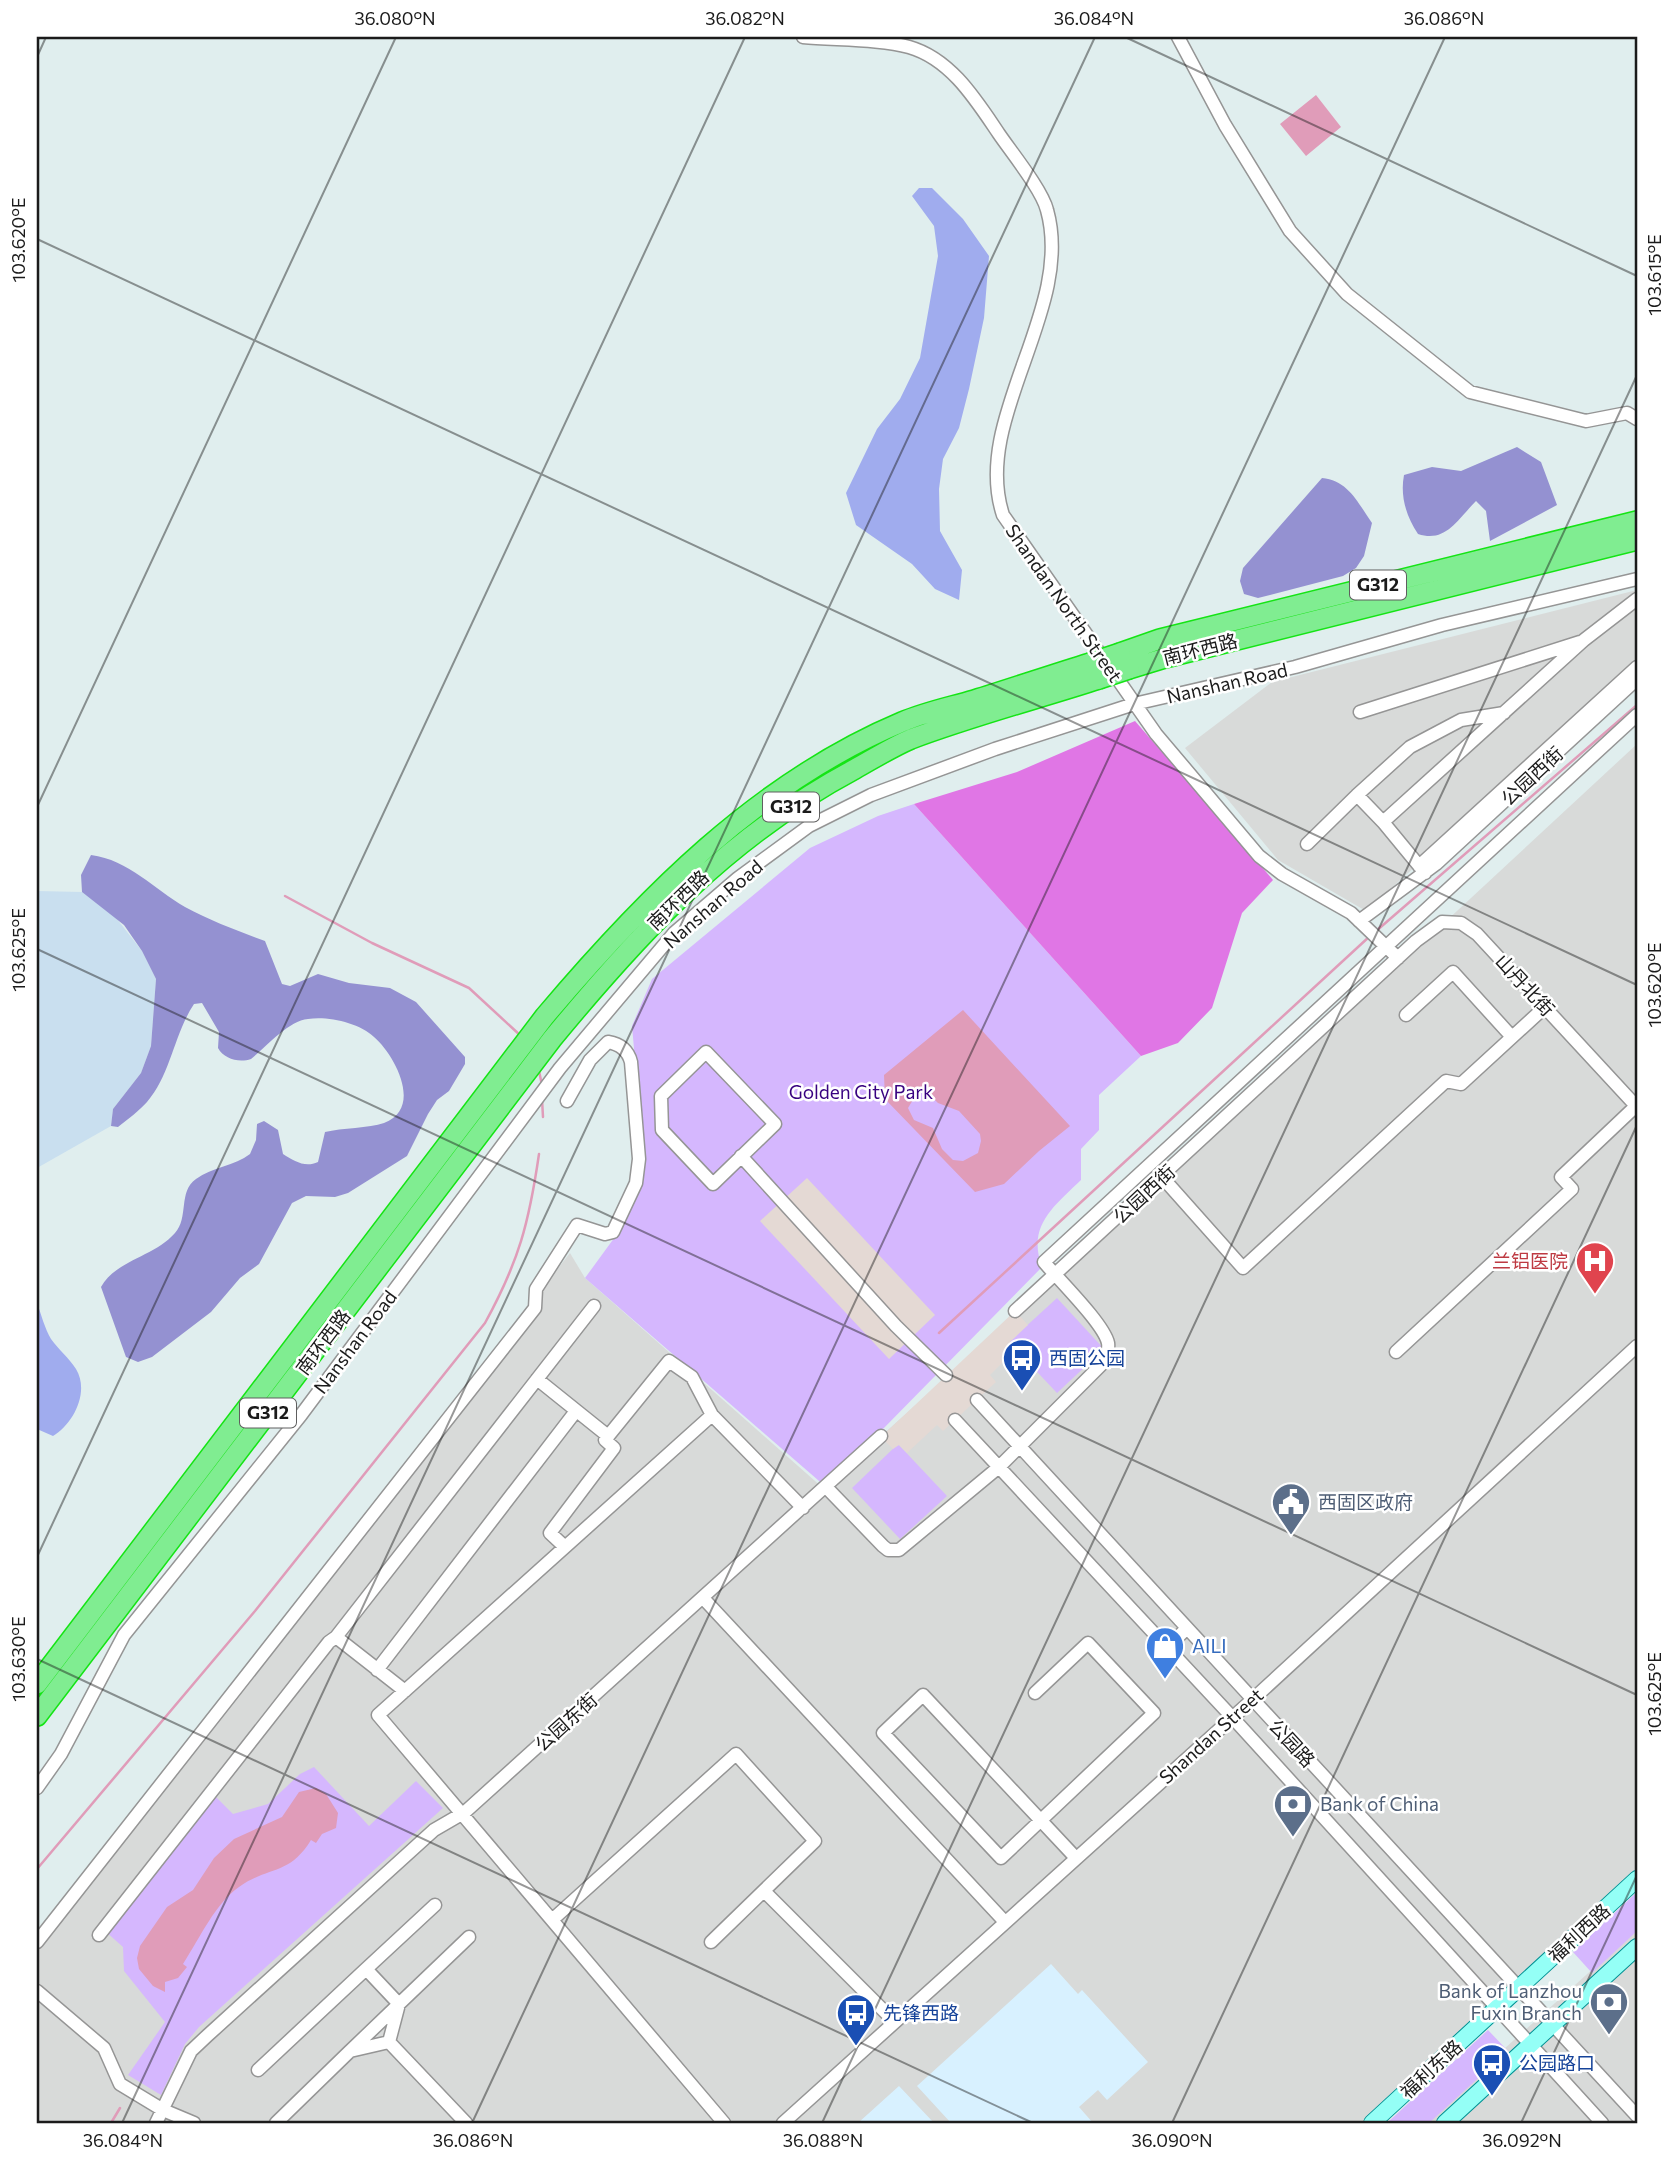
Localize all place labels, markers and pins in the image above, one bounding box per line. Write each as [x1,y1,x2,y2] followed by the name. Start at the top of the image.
[1574,1240,1616,1295] hospital icon: 兰铝医院
[1492,1249,1568,1272] place label: 兰铝医院
[1001,1337,1043,1392] bus stop icon: 西固公园
[1049,1346,1125,1369] place label: 西固公园
[1270,1481,1312,1536] public building icon: 西固区政府
[1318,1490,1413,1513] place label: 西固区政府
[1144,1625,1186,1680] shop icon: AILI
[1192,1634,1227,1657] place label: AILI
[1272,1783,1314,1838] bank icon: Bank of China
[1320,1792,1439,1815] place label: Bank of China
[1439,1979,1582,2024] place label: Bank of Lanzhou Fuxin Branch
[1588,1981,1630,2036] bank icon: Bank of Lanzhou Fuxin Branch
[835,1992,877,2047] bus stop icon: 先锋西路
[883,2001,959,2024] place label: 先锋西路
[1471,2042,1513,2097] bus stop icon: 公园路口
[1519,2051,1595,2074] place label: 公园路口

